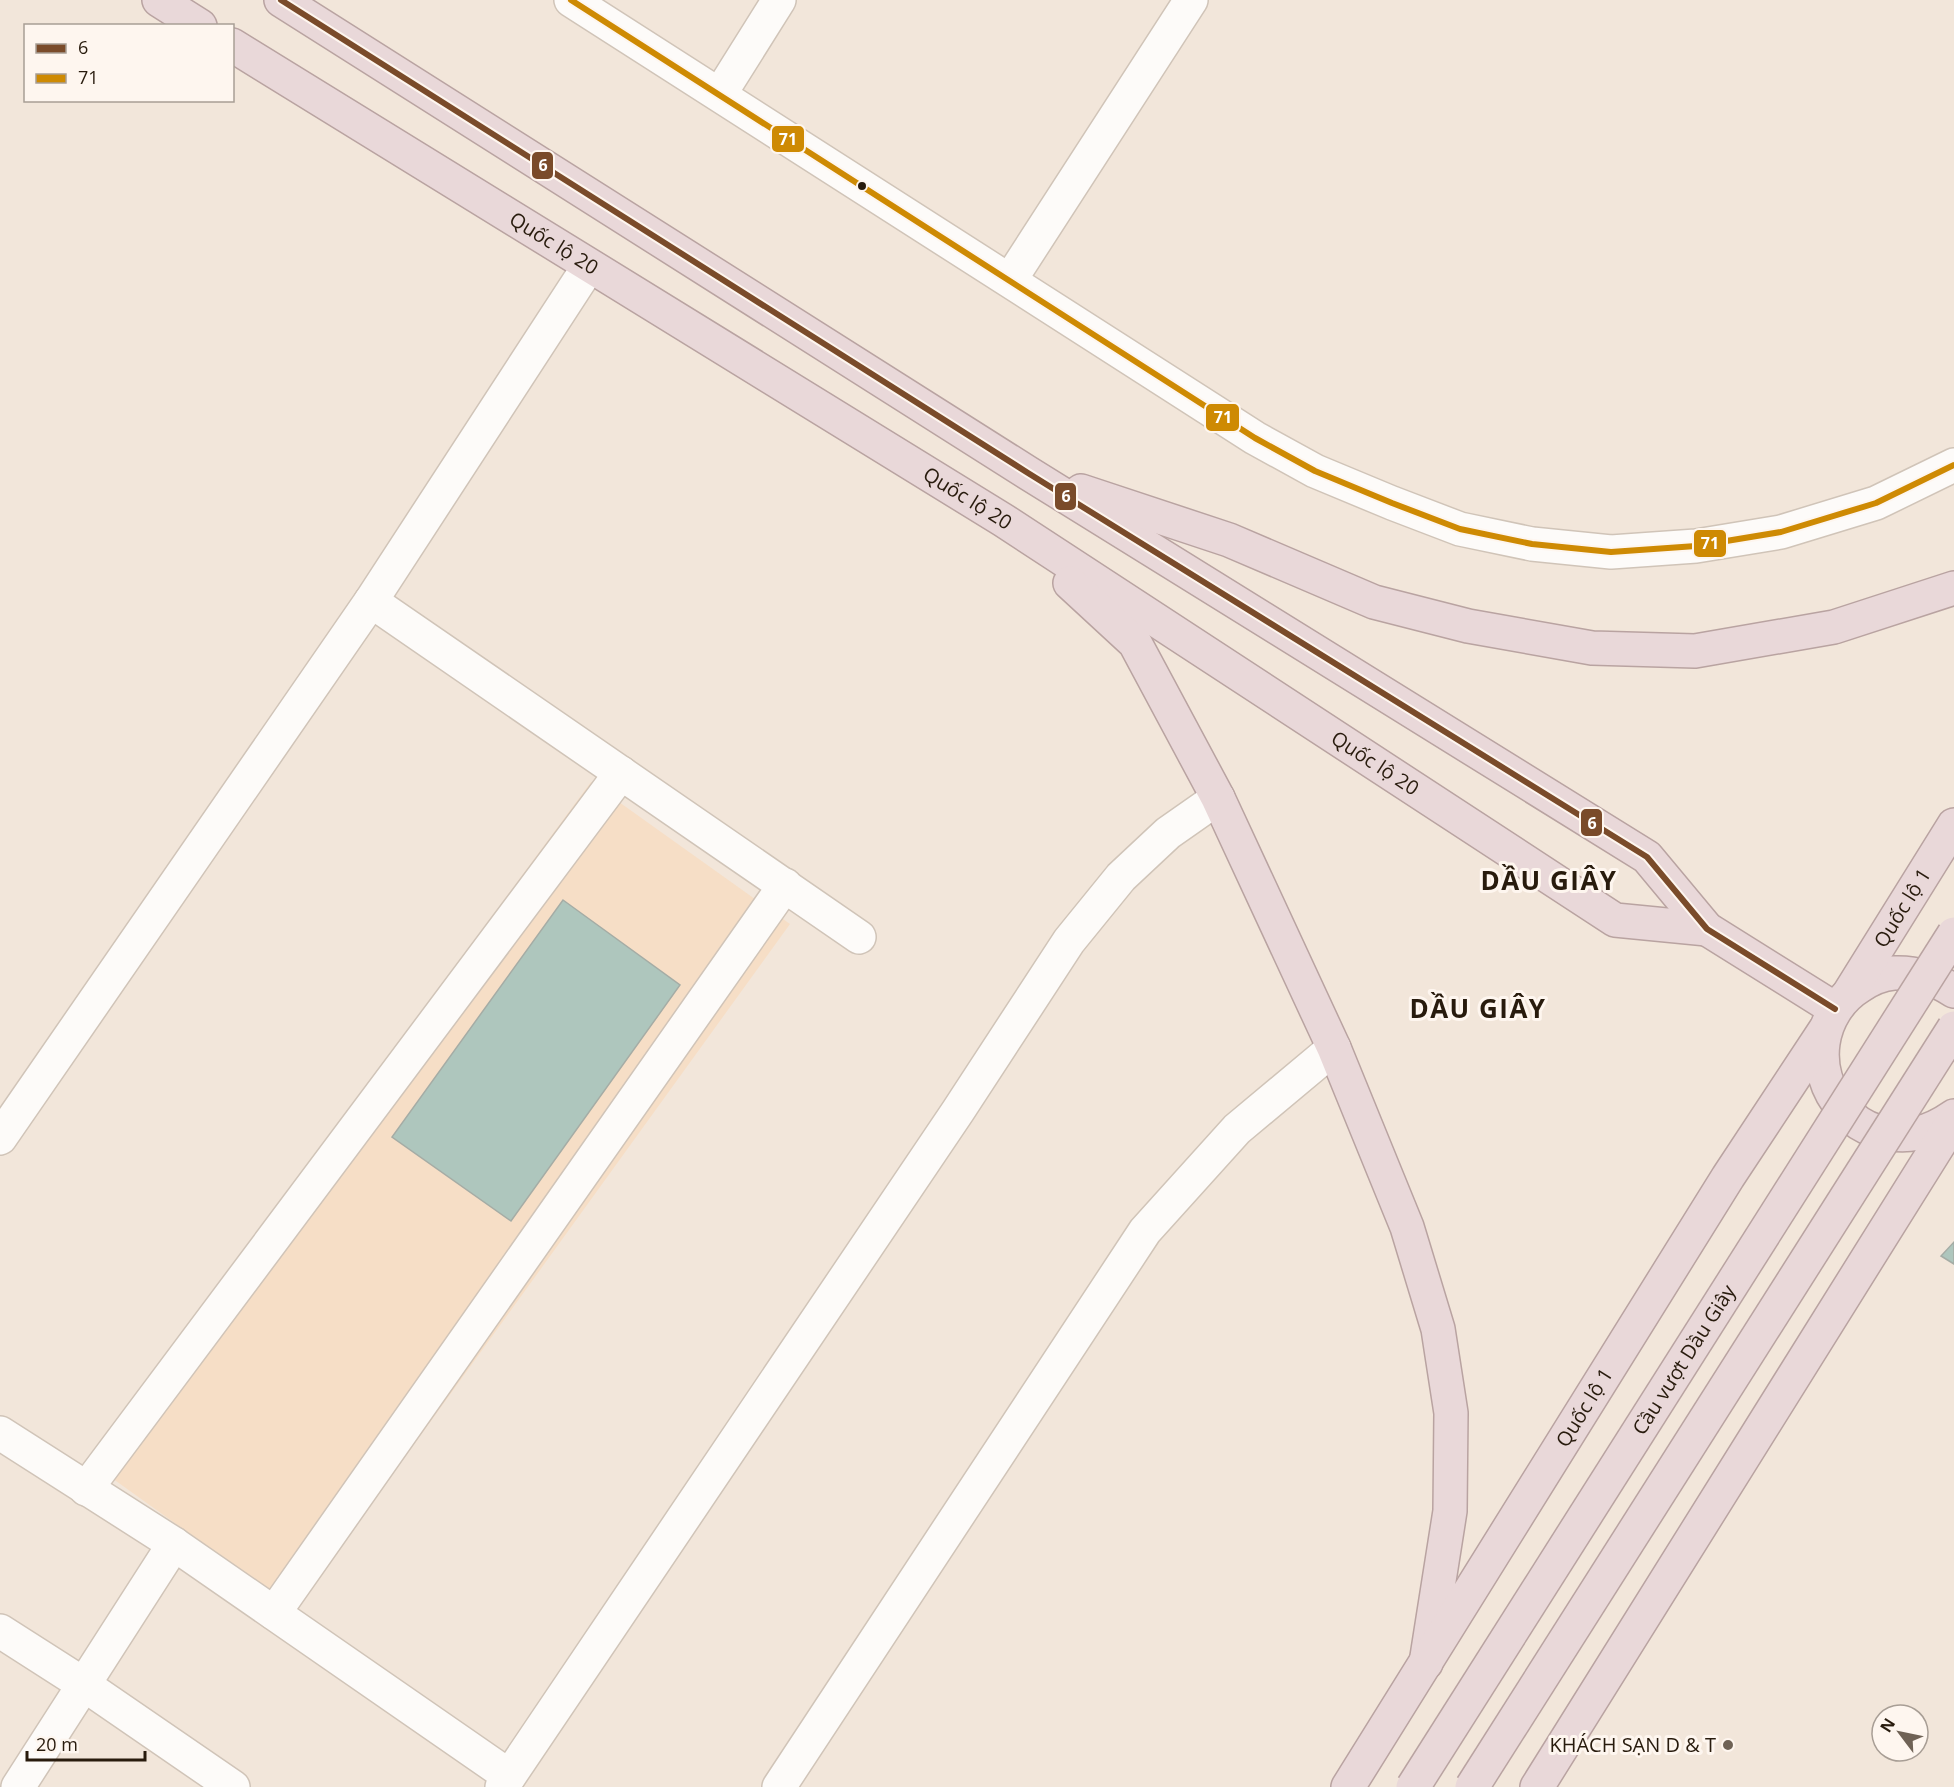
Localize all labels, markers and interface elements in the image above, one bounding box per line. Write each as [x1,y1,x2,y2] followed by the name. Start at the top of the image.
[24,24,234,102] legend
[78,35,88,59] text: 6
[78,65,99,89] text: 71
[771,125,805,153] line badge: 71
[779,128,797,150] text: 71
[531,151,554,180] line badge: 6
[538,154,548,176] text: 6
[856,180,868,192] unlabelled marker
[505,205,604,281] street label: Quốc lộ 20
[1205,403,1240,432] line badge: 71
[1214,406,1232,428] text: 71
[918,460,1018,535] street label: Quốc lộ 20
[1054,482,1077,511] line badge: 6
[1061,485,1071,507] text: 6
[1693,529,1727,558] line badge: 71
[1701,532,1719,554] text: 71
[1326,724,1424,801] street label: Quốc lộ 20
[1580,808,1603,837] line badge: 6
[1587,812,1597,834] text: 6
[1480,862,1618,898] district label: DẦU GIÂY
[1867,863,1937,952] street label: Quốc lộ 1
[1409,990,1547,1026] district label: DẦU GIÂY
[1626,1278,1742,1440] street label: Cầu vượt Dầu Giây
[1549,1363,1619,1452] street label: Quốc lộ 1
[1870,1703,1930,1763] north arrow
[1875,1714,1900,1736] text: N
[27,1724,146,1762] scale bar
[1549,1731,1716,1758] place label: KHÁCH SẠN D & T
[36,1732,78,1756] text: 20 m
[1721,1738,1735,1752] marker: KHÁCH SẠN D & T

